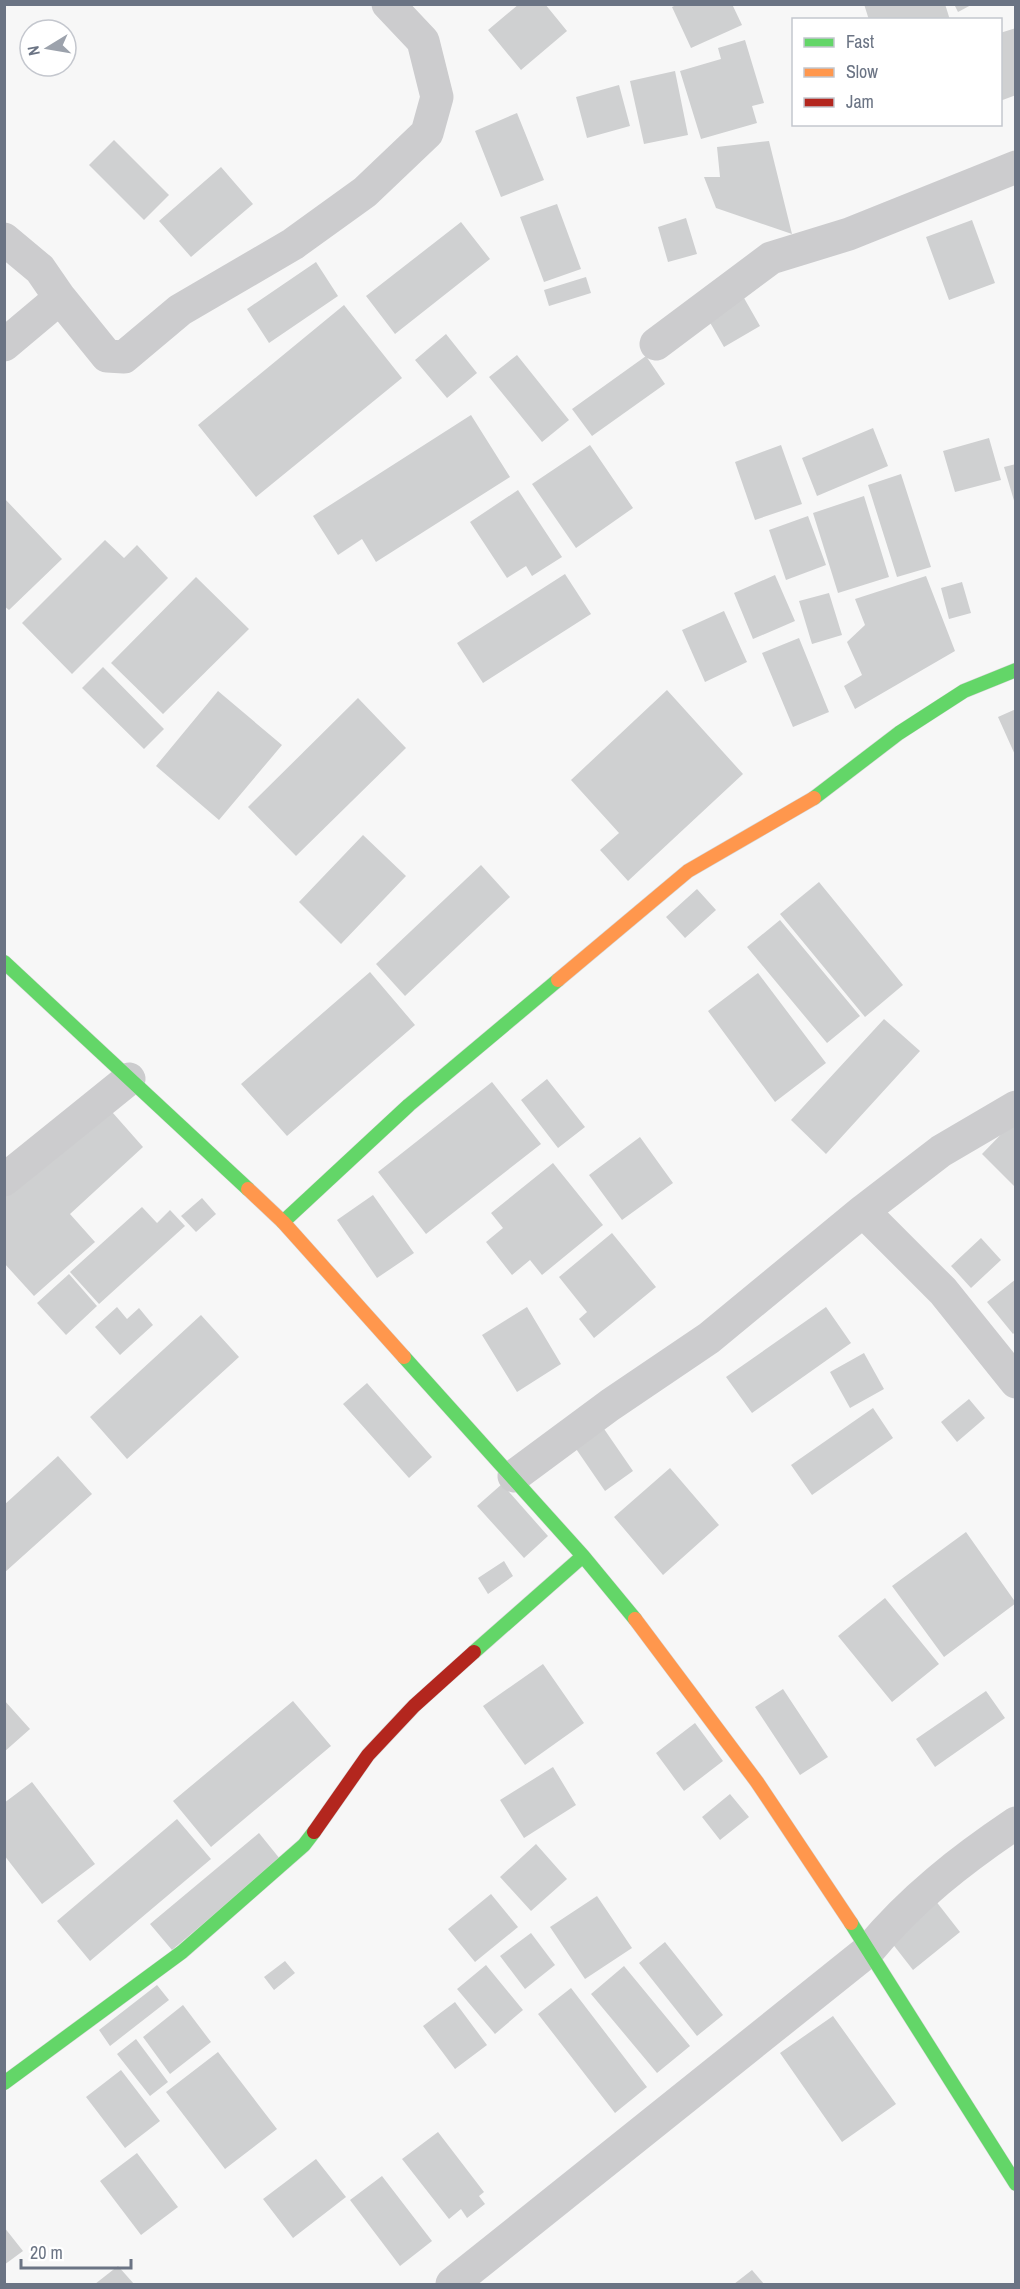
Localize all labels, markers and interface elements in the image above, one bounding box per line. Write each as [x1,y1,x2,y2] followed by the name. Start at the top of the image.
[18,18,78,78] north arrow
[792,18,1002,126] legend
[846,29,874,54] text: Fast
[22,44,45,58] text: N
[846,59,878,84] text: Slow
[846,89,874,114] text: Jam
[21,2232,130,2270] scale bar
[30,2240,63,2265] text: 20 m

